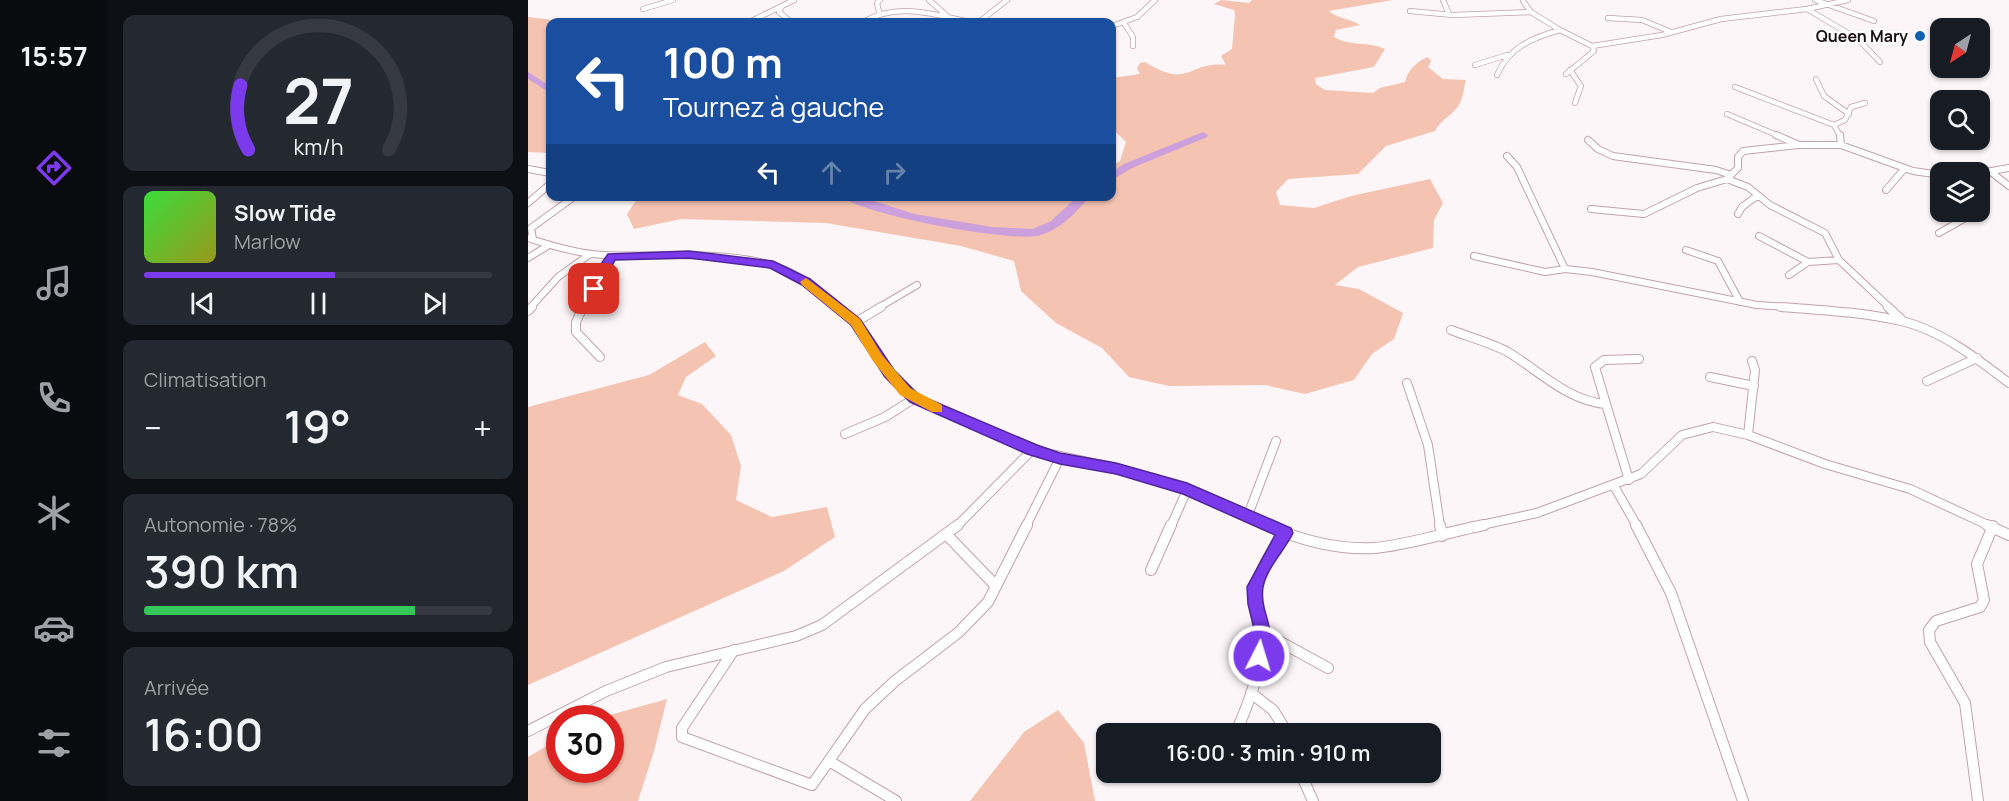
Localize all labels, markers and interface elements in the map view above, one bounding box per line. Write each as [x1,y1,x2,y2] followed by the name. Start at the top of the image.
[1930,18,1990,78] north arrow
[1930,18,1990,222] map controls
[1816,25,1908,47] place label: Queen Mary
[1913,29,1927,43] marker: Queen Mary
[663,33,783,91] text: 100 m
[20,37,88,74] text: 15:57
[564,42,642,120] icon: left
[283,57,353,143] text: 27
[663,88,884,125] text: Tournez à gauche
[1930,90,1990,150] button: search
[293,132,343,161] text: km/h
[33,147,75,189] icon: directions
[752,156,785,189] icon: left
[815,156,848,189] icon: ahead
[878,156,911,189] icon: right
[1930,162,1990,222] button: layers
[234,198,336,228] text: Slow Tide
[234,228,301,255] text: Marlow
[33,262,75,304] icon: music
[568,263,619,314] pin
[577,272,610,305] icon: arrive
[186,287,219,320] icon: previous
[302,287,335,320] icon: pause
[418,287,451,320] icon: next
[144,366,266,393] text: Climatisation
[33,377,75,419] icon: phone
[284,395,351,457] text: 19°
[144,405,162,450] text: −
[473,405,492,450] text: +
[33,492,75,534] icon: climate
[144,511,297,538] text: Autonomie · 78%
[144,540,299,602] text: 390 km
[33,607,75,649] icon: car
[1227,624,1291,688] position arrow
[144,674,209,701] text: Arrivée
[144,703,264,765] text: 16:00
[546,705,624,783] speed limit sign: 30
[33,722,75,764] icon: filters
[1167,738,1370,768] text: 16:00 · 3 min · 910 m

